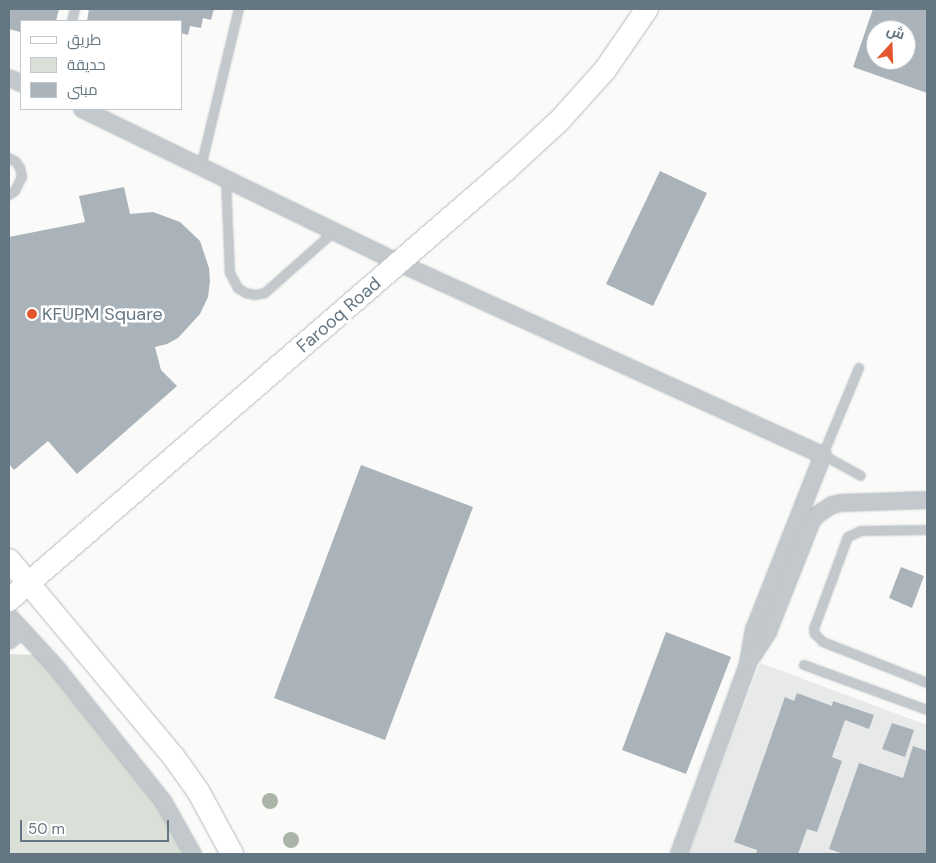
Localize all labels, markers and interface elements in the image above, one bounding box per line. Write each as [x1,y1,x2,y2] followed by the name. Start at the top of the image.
[20,20,182,110] legend
[866,20,916,70] north arrow
[884,20,907,43] text: ش
[67,30,101,50] text: طريق
[67,55,106,75] text: حديقة
[67,80,98,100] text: مبنى
[292,273,386,357] street label: Farooq Road
[42,303,163,325] place label: KFUPM Square
[26,308,38,320] marker: KFUPM Square
[22,810,171,842] scale bar
[28,819,65,839] text: 50 m

